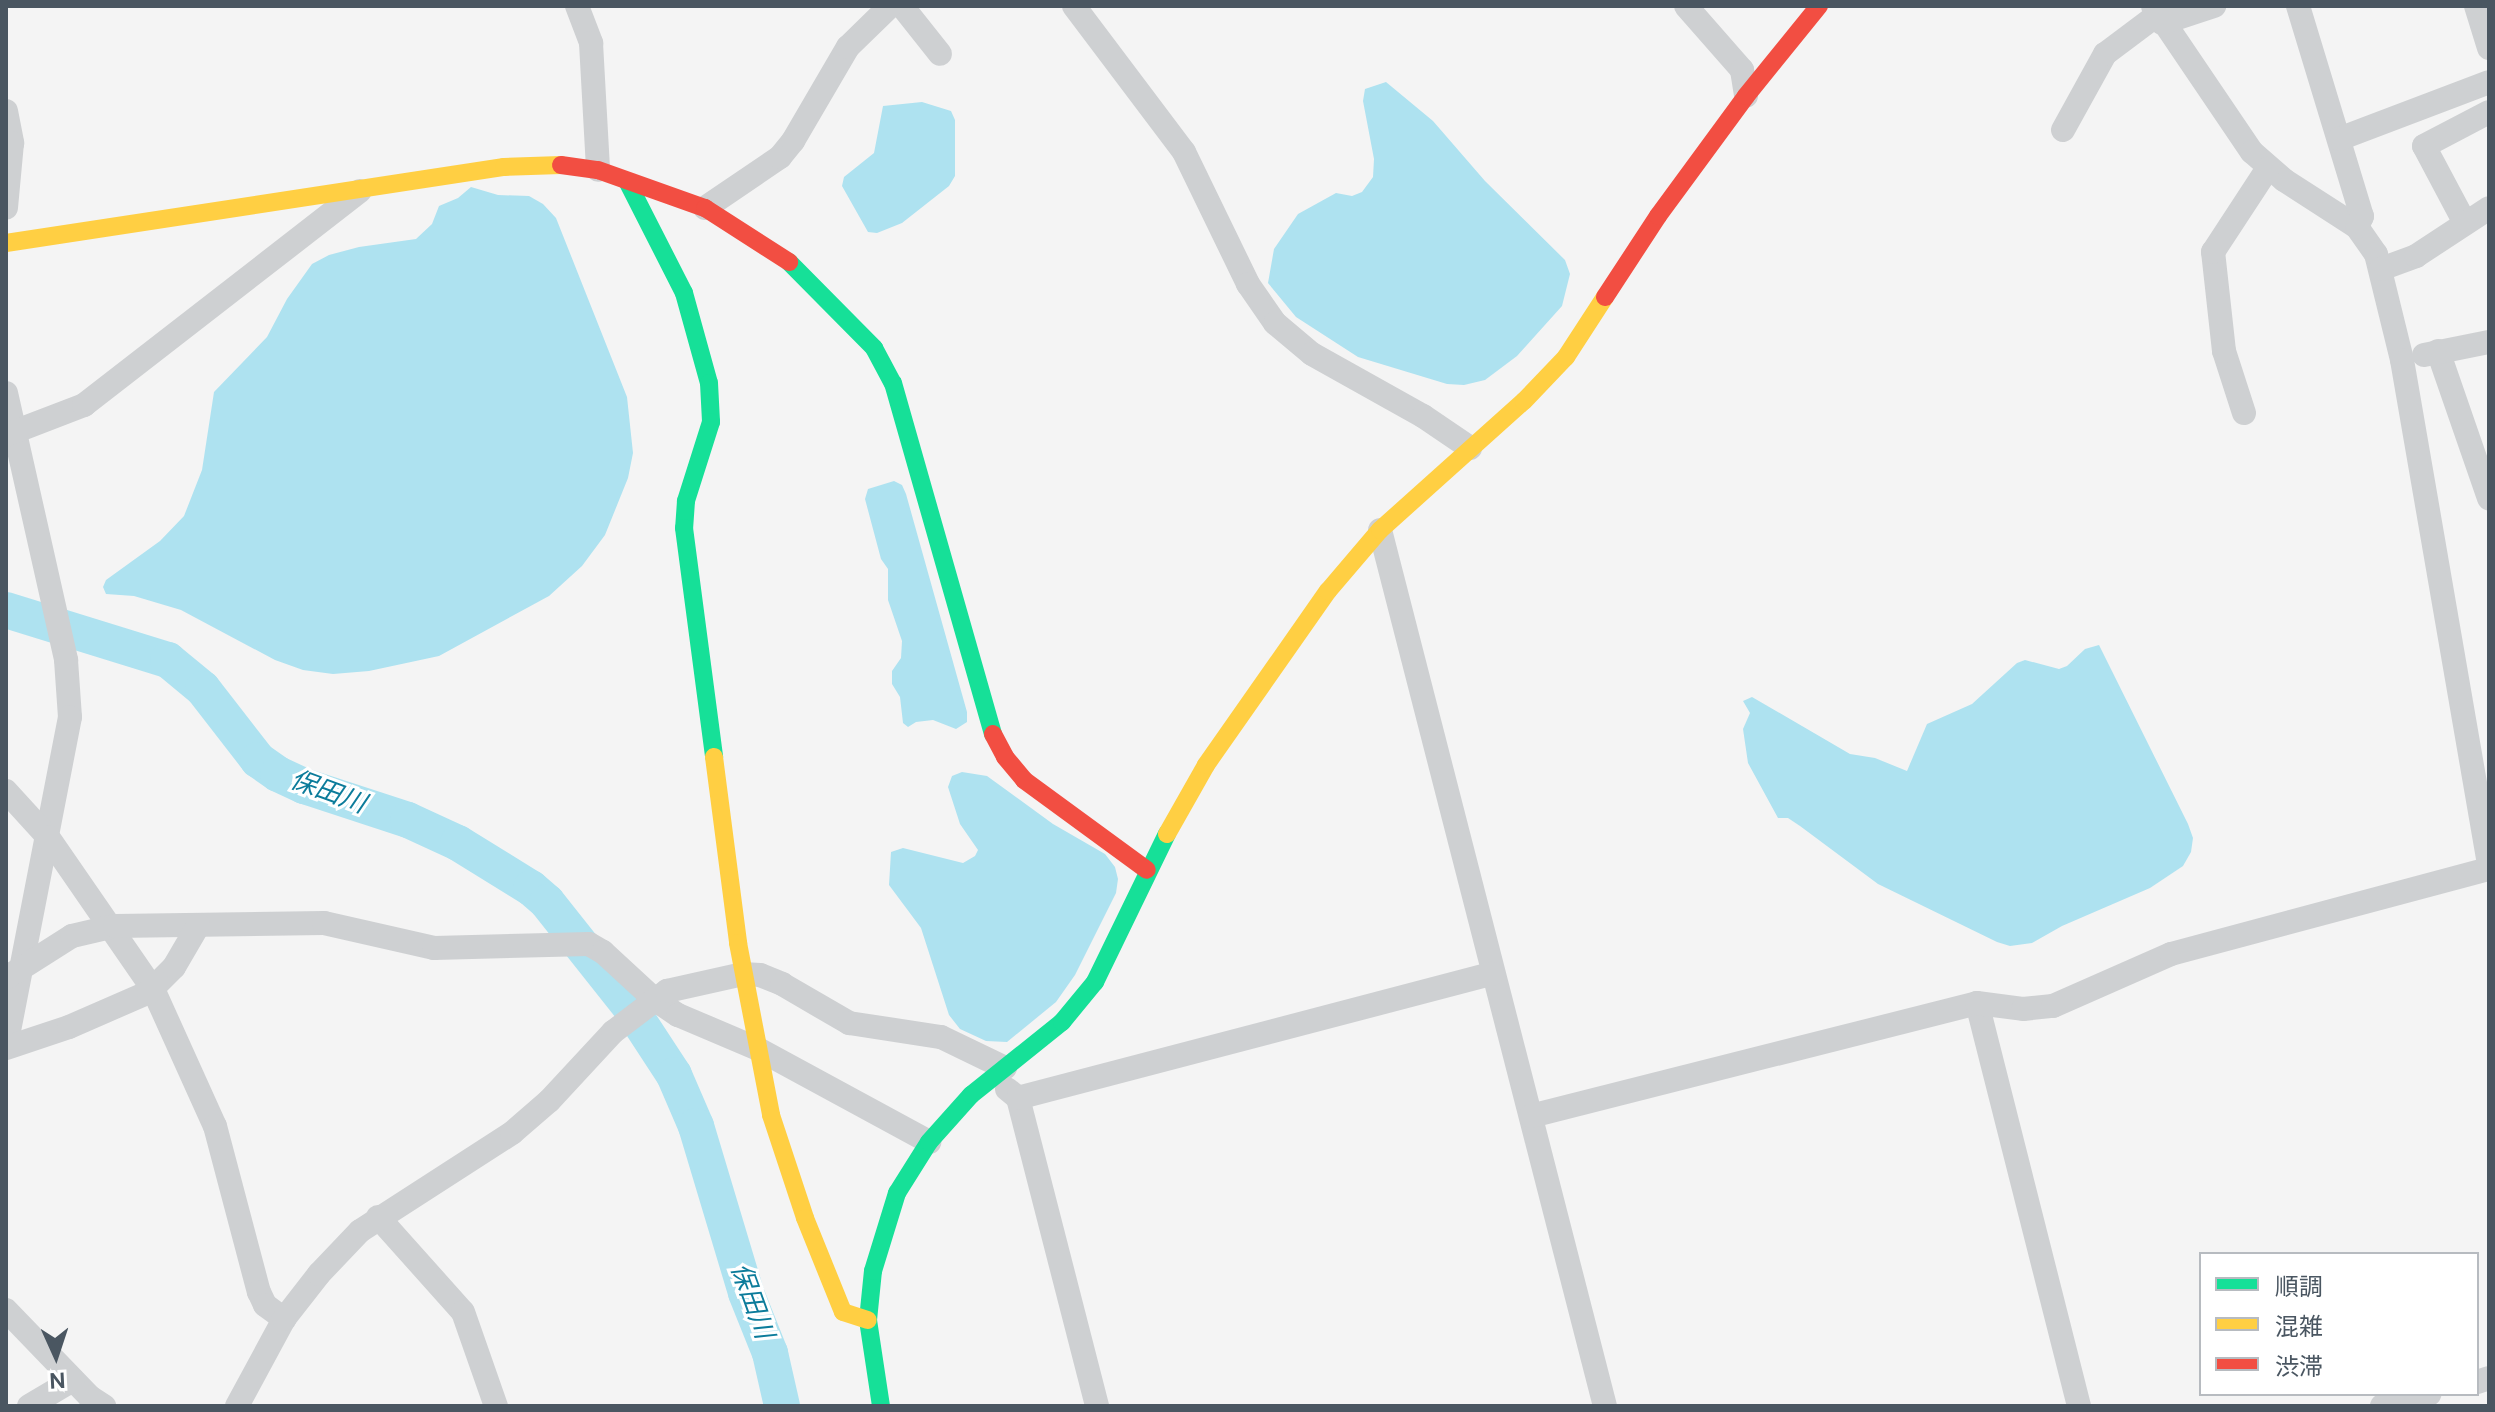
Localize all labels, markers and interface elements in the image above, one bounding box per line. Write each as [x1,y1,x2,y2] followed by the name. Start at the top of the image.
[286,764,370,820] water label: 保田川
[2199,1252,2479,1396] legend
[724,1259,780,1343] water label: 保田川
[2275,1271,2323,1302] text: 順調
[2275,1311,2323,1342] text: 混雑
[16,1316,96,1396] north arrow
[2275,1351,2323,1382] text: 渋滞
[49,1366,66,1395] text: N

